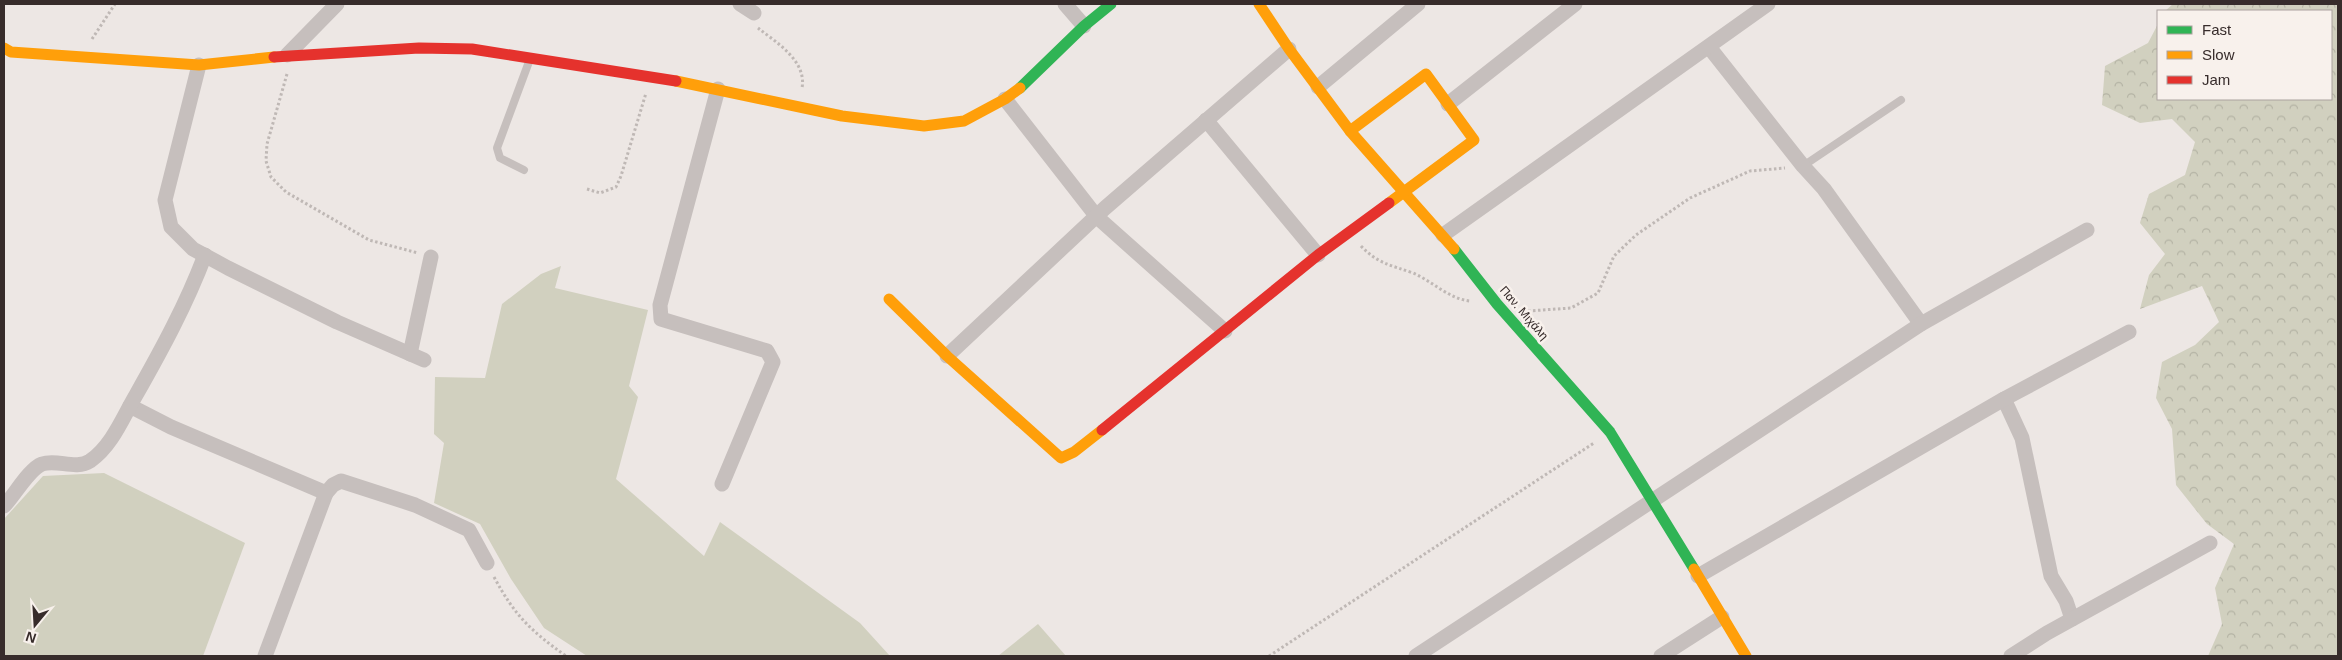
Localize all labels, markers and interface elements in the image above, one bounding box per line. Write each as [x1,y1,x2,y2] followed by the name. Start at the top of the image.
[2157,10,2332,100] legend
[2202,21,2232,38] text: Fast
[2202,46,2235,63] text: Slow
[2202,71,2230,88] text: Jam
[1497,283,1551,343] street label: Παν. Μιχάλη
[10,600,60,650] north arrow
[24,628,38,647] text: N

